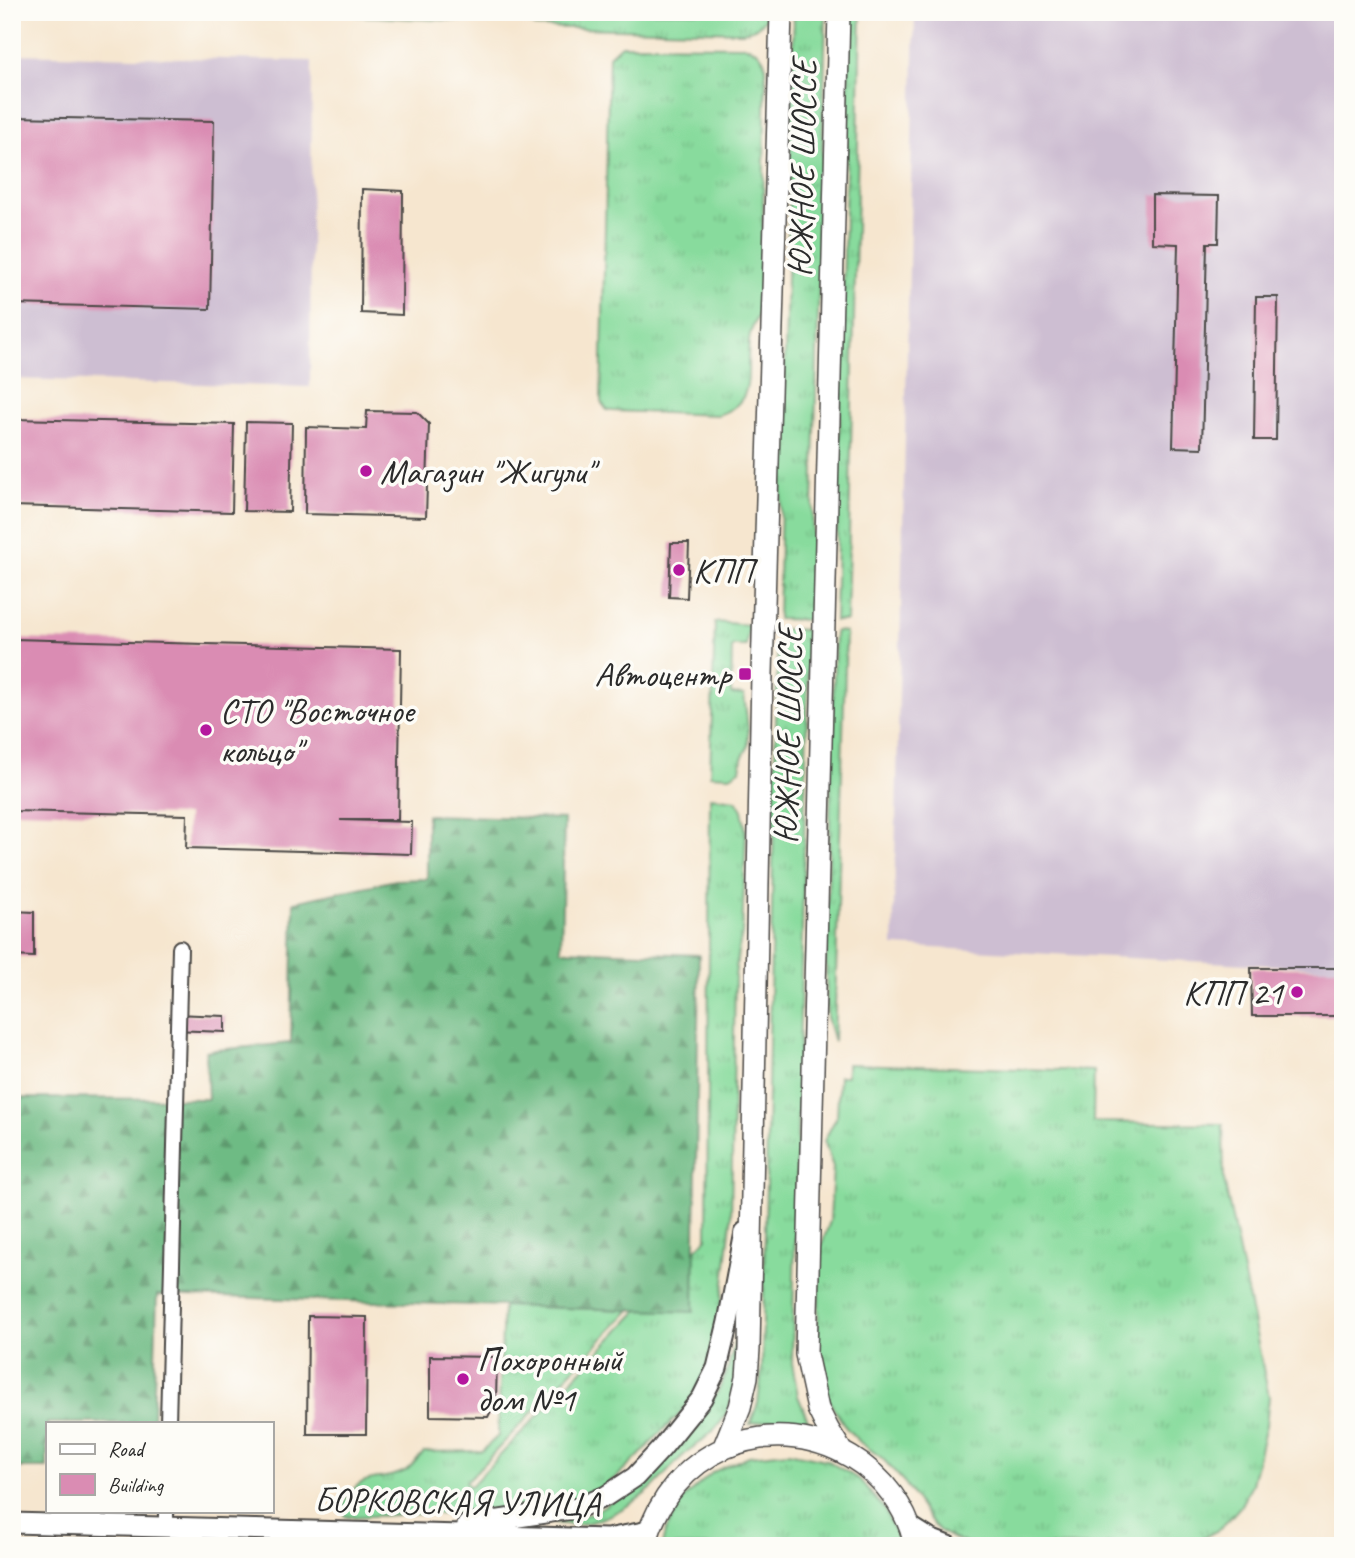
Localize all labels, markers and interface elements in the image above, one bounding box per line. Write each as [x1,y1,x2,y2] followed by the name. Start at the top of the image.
[778,54,826,277] street label: ЮЖНОЕ ШОССЕ
[380,449,600,494] place label: Магазин "Жигули"
[358,463,374,479] marker: Магазин "Жигули"
[693,548,758,593] place label: КПП
[671,562,687,578] marker: КПП
[764,621,812,844] street label: ЮЖНОЕ ШОССЕ
[595,652,734,697] place label: Автоцентр
[737,666,753,682] marker: Автоцентр
[220,688,416,773] place label: СТО "Восточное кольцо"
[198,722,214,738] marker: СТО "Восточное кольцо"
[1183,970,1285,1015] place label: КПП 21
[1289,984,1305,1000] marker: КПП 21
[477,1337,625,1422] place label: Похоронный дом №1
[455,1371,471,1387] marker: Похоронный дом №1
[46,1422,273,1512] legend
[108,1436,147,1462] text: Road
[108,1472,165,1498] text: Building
[314,1477,602,1527] street label: БОРКОВСКАЯ УЛИЦА

